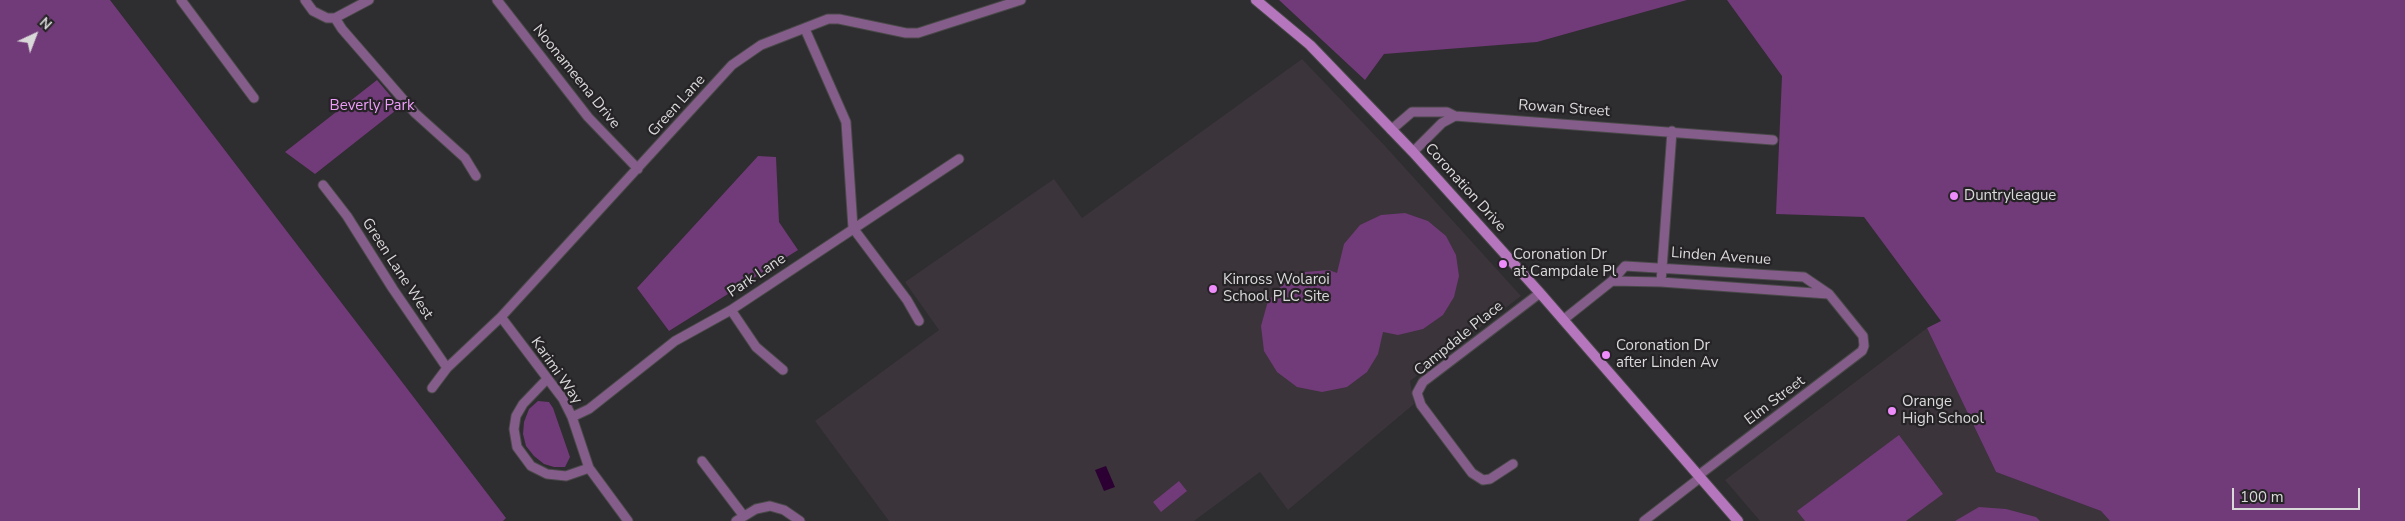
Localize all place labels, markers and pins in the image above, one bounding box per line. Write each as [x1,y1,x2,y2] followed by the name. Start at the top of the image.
[1964,187,2056,205] place label: Duntryleague
[1948,190,1960,202] marker: Duntryleague
[1513,246,1616,281] place label: Coronation Dr at Campdale Pl
[1497,258,1509,270] marker: Coronation Dr at Campdale Pl
[1223,271,1330,306] place label: Kinross Wolaroi School PLC Site
[1207,283,1219,295] marker: Kinross Wolaroi School PLC Site
[1616,337,1718,372] place label: Coronation Dr after Linden Av
[1600,349,1612,361] marker: Coronation Dr after Linden Av
[1902,393,1984,428] place label: Orange High School
[1886,405,1898,417] marker: Orange High School

